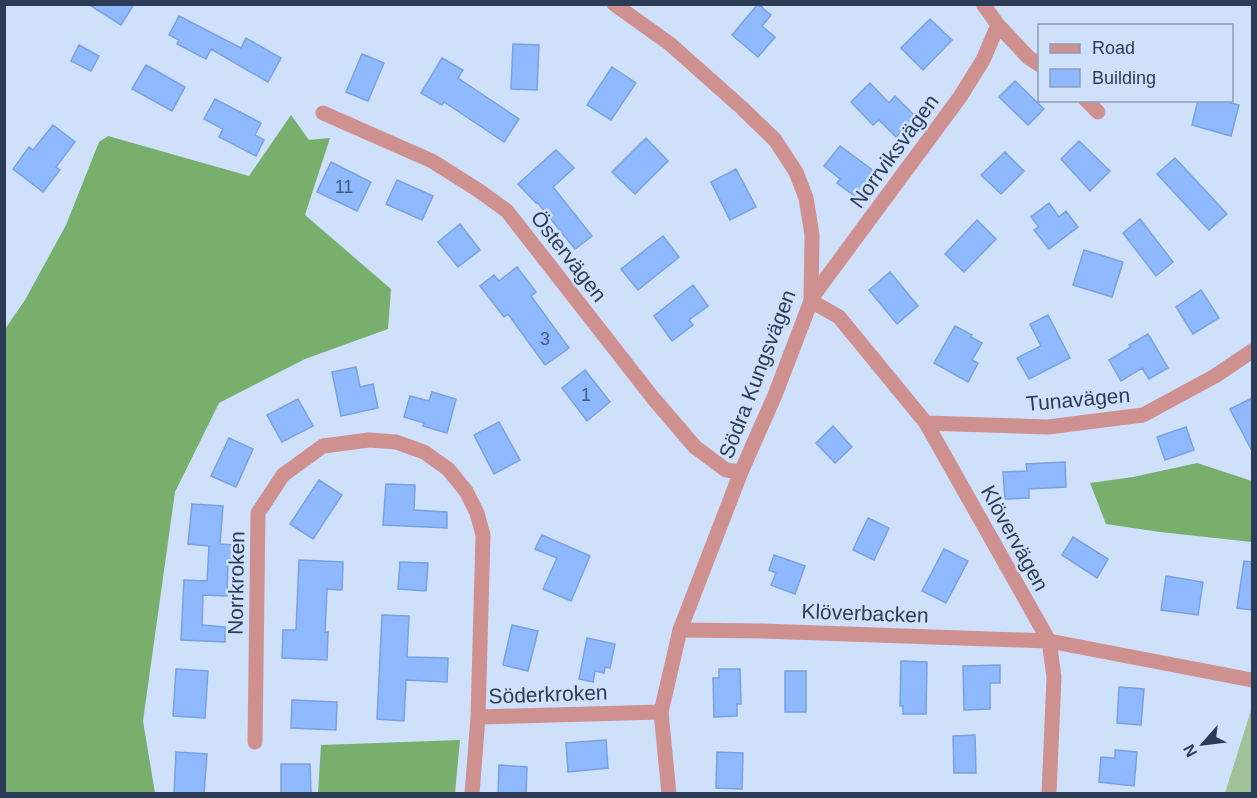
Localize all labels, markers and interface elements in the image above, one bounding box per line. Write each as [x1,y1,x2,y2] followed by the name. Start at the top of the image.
[1038,24,1233,102] legend
[1092,38,1135,58] text: Road
[1092,68,1156,88] text: Building
[845,90,943,212] street label: Norrviksvägen
[335,177,353,197] house number: 11
[527,206,611,306] street label: Östervägen
[714,286,800,462] street label: Södra Kungsvägen
[540,329,550,349] house number: 3
[1025,383,1131,415] street label: Tunavägen
[581,385,591,405] house number: 1
[977,481,1053,595] street label: Klövervägen
[224,531,248,635] street label: Norrkroken
[801,599,929,627] street label: Klöverbacken
[488,680,608,708] street label: Söderkroken
[1173,714,1233,774] north arrow
[1180,742,1200,760] text: N

